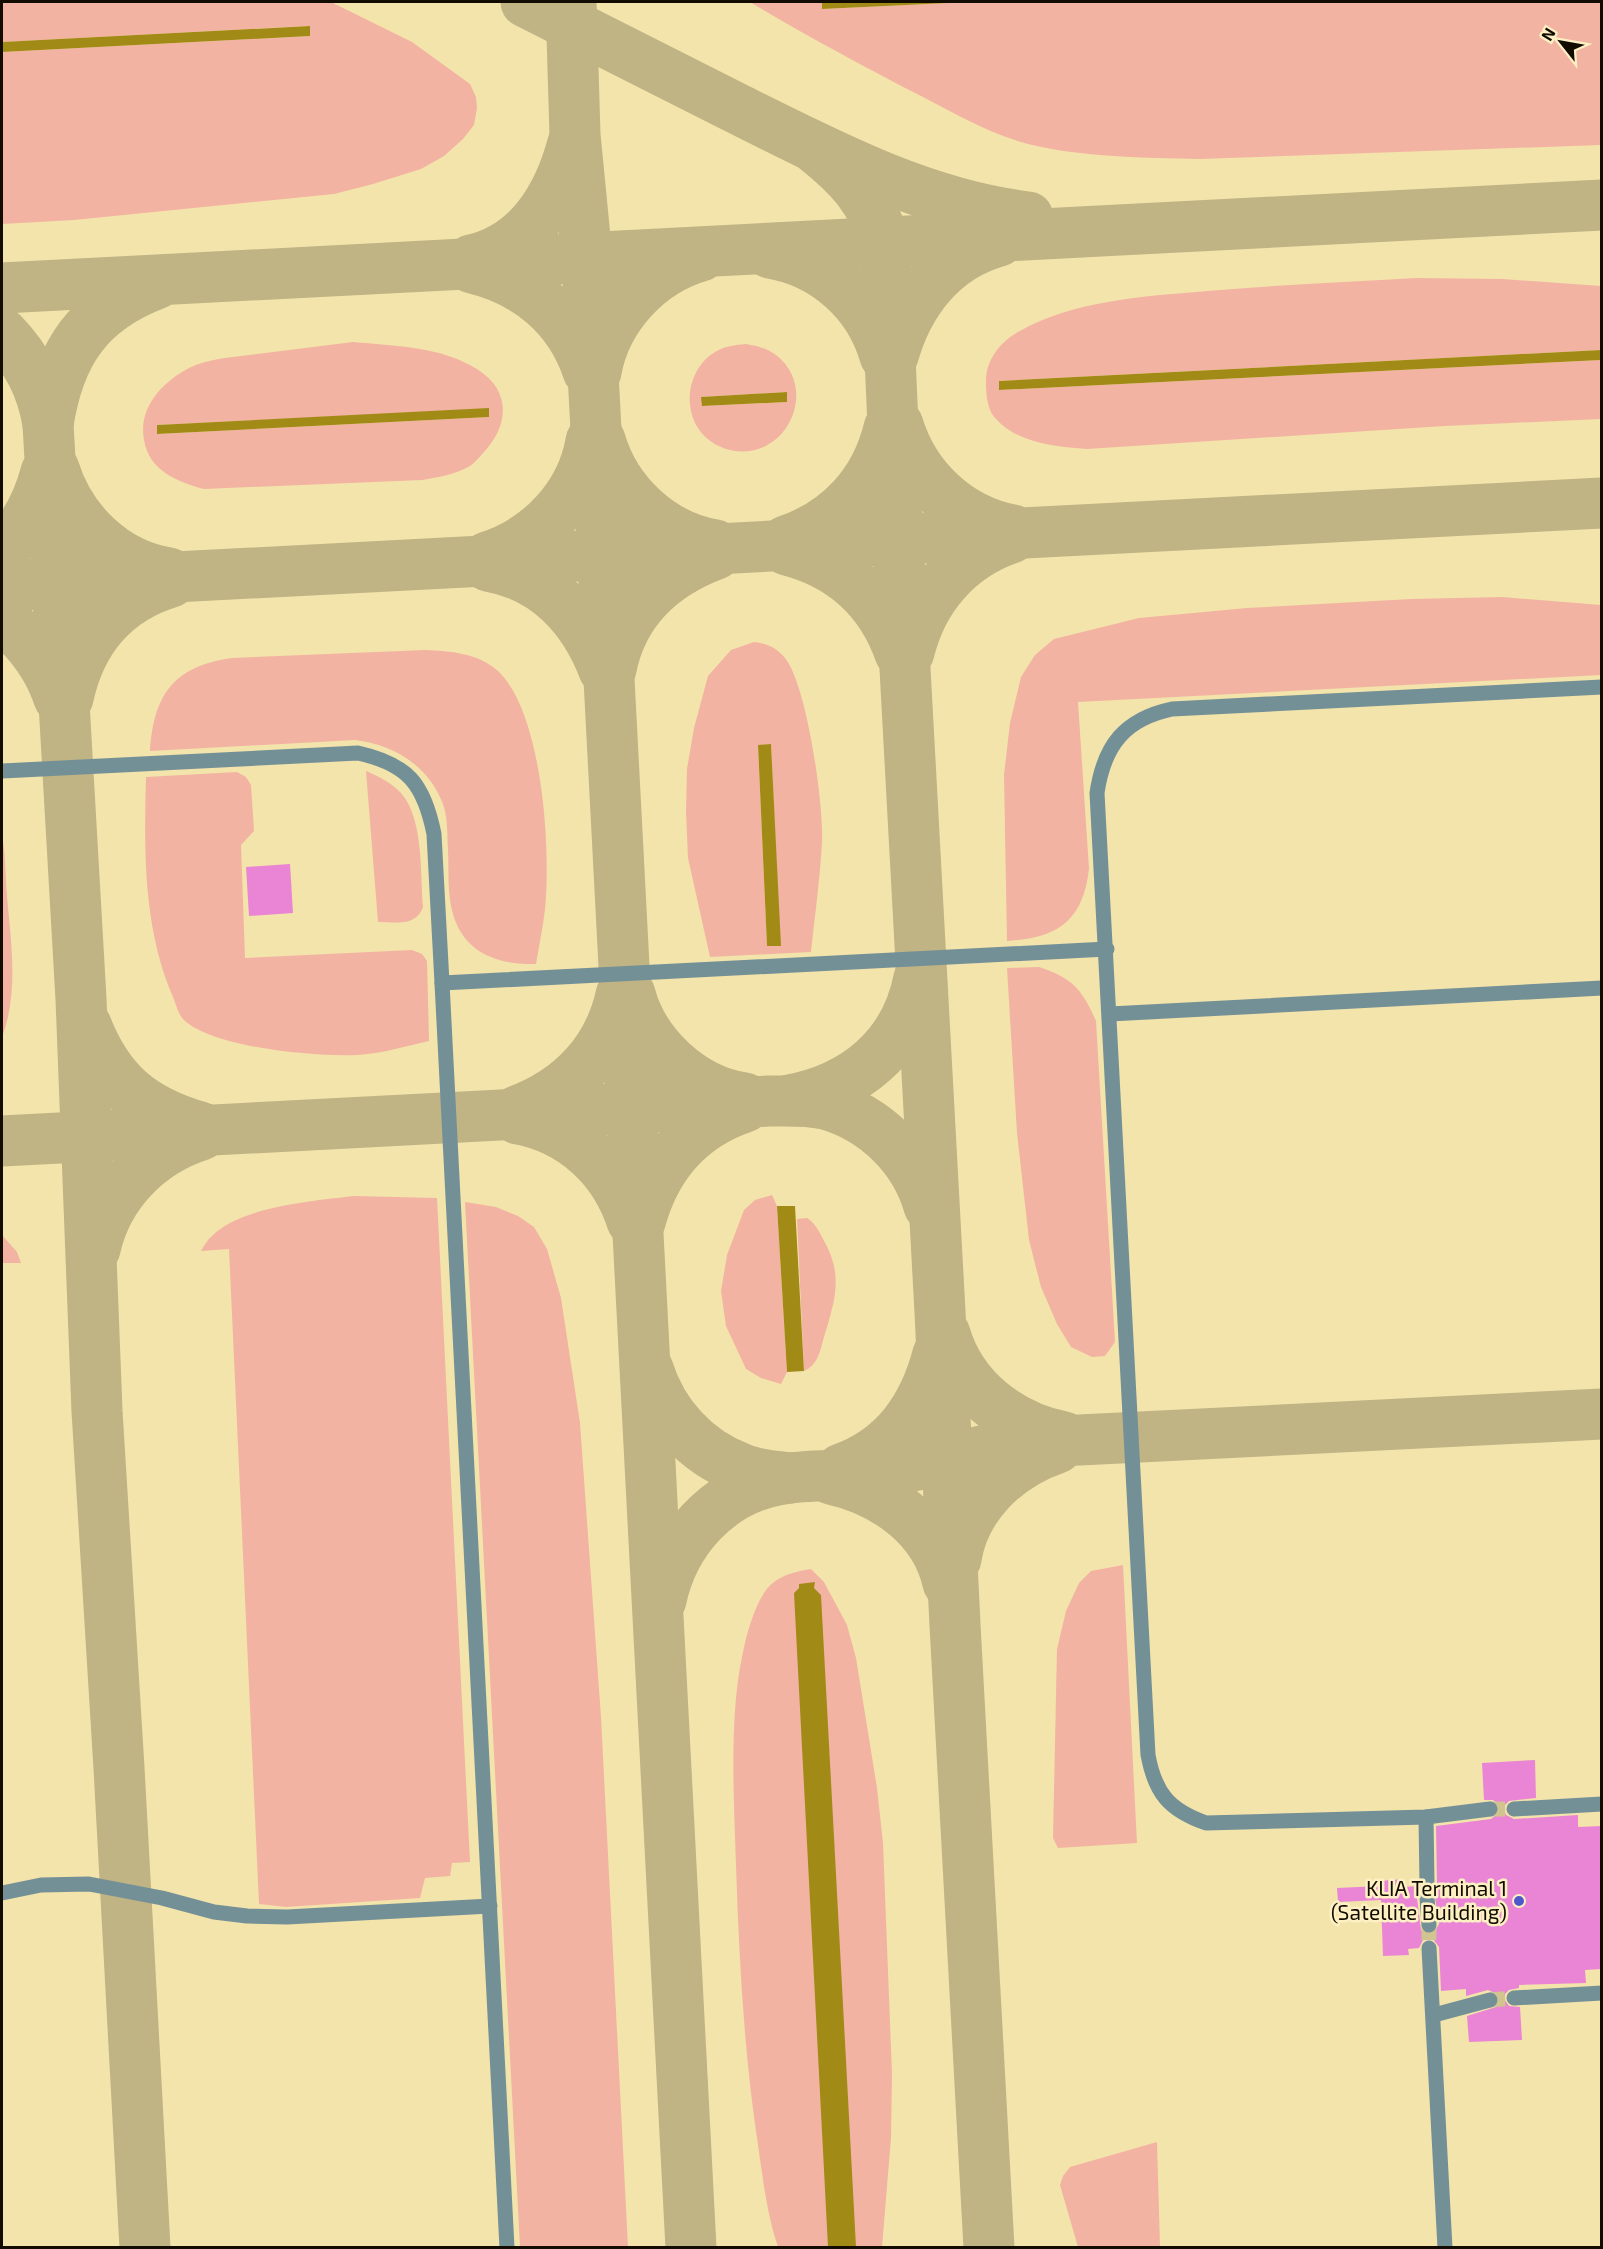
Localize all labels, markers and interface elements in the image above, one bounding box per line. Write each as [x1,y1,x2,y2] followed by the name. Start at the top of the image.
[1531,12,1591,72] north arrow
[1537,24,1559,44] text: N
[1331,1875,1507,1924] place label: KLIA Terminal 1 (Satellite Building)
[1512,1894,1526,1908] marker: KLIA Terminal 1 (Satellite Building)

